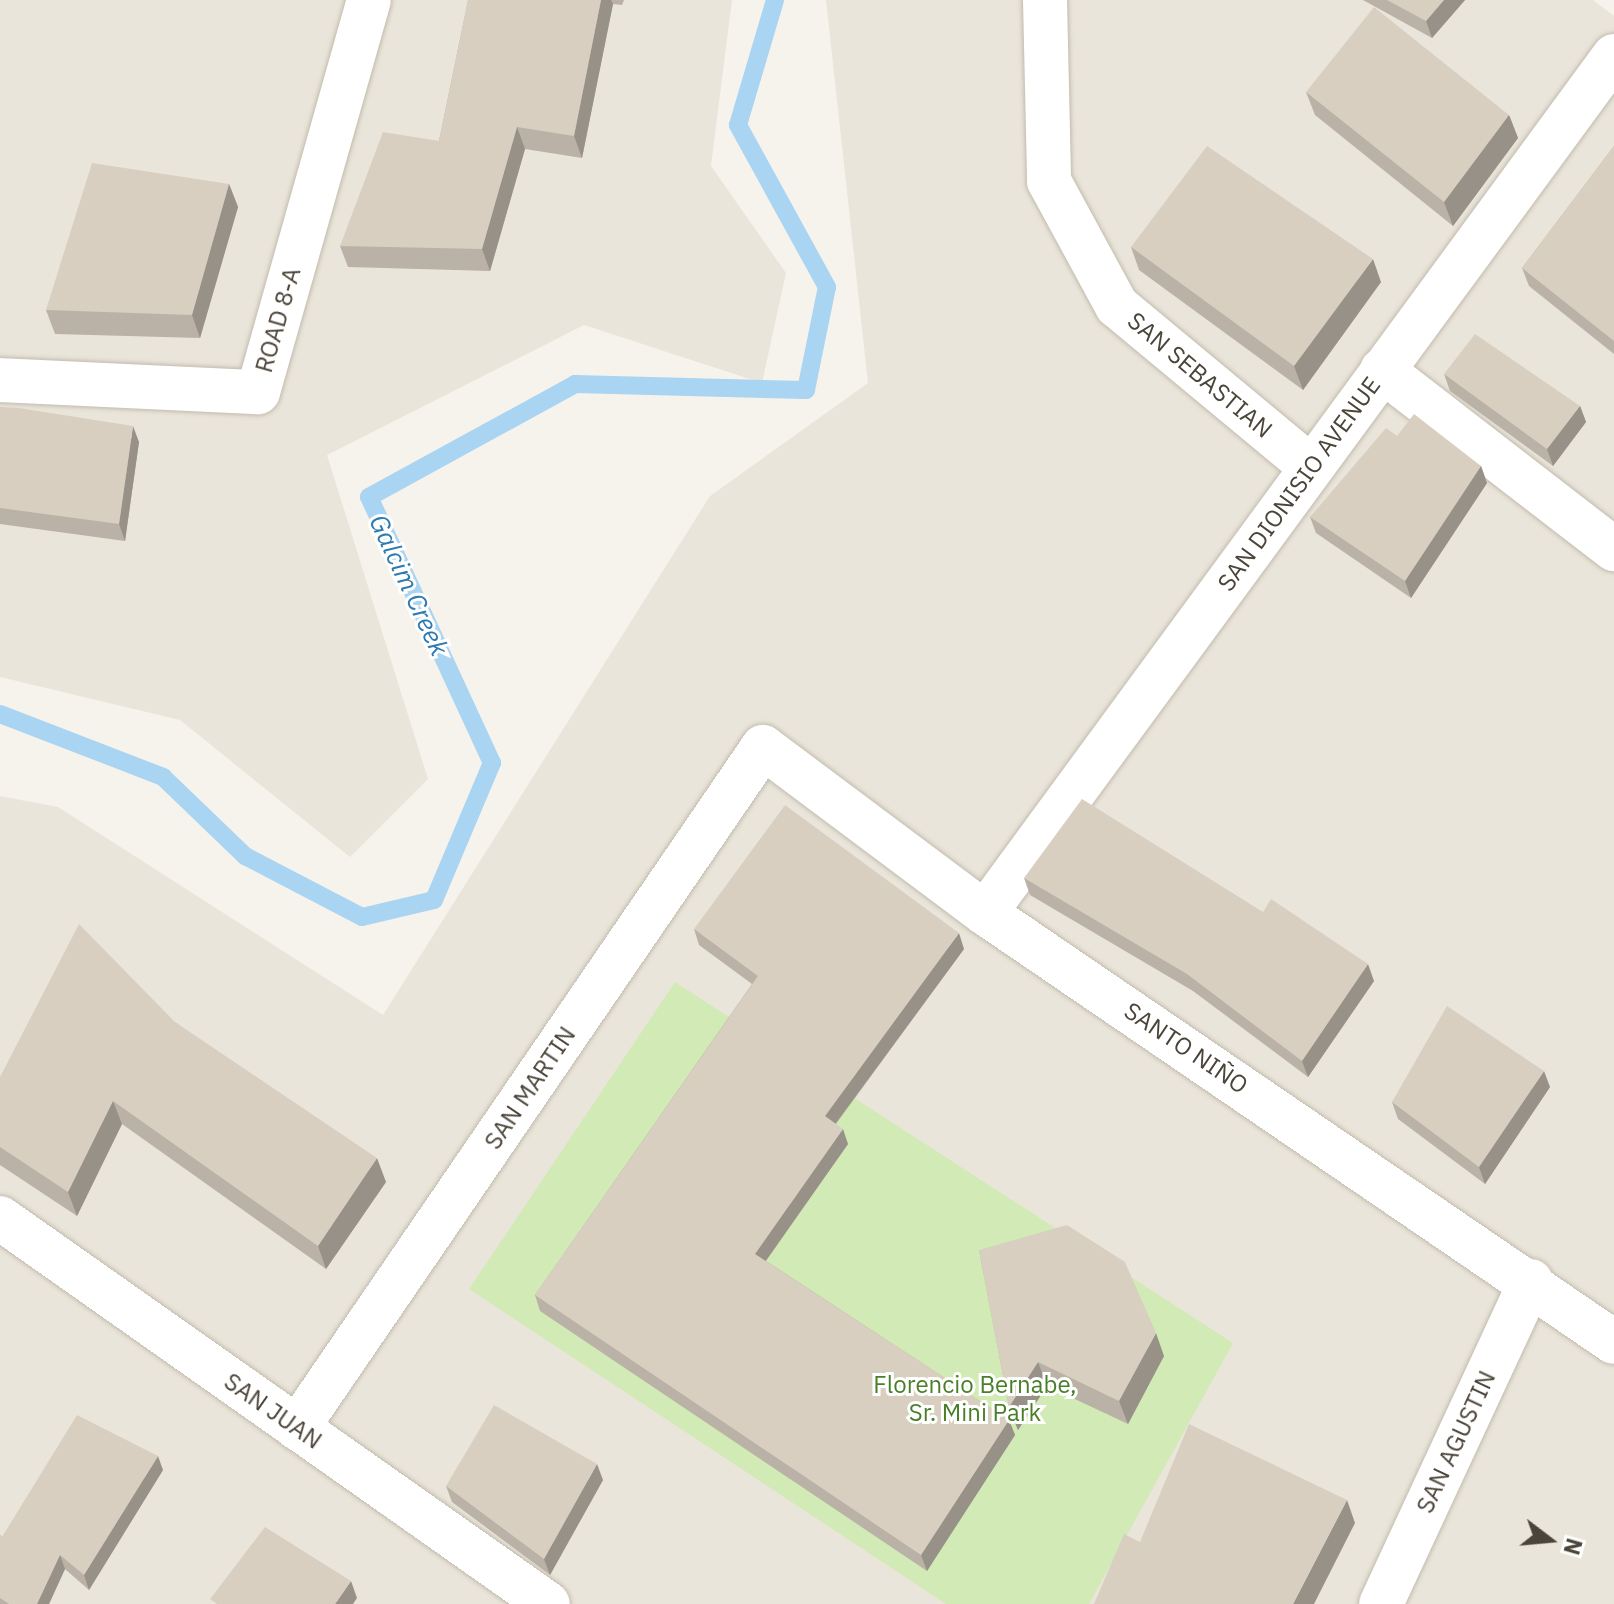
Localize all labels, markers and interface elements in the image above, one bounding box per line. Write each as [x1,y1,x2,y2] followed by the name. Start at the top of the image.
[249,264,307,376] street label: ROAD 8-A
[1122,306,1278,444] street label: SAN SEBASTIAN
[1212,371,1386,597] street label: SAN DIONISIO AVENUE
[363,510,455,660] water label: Galcim Creek
[1119,996,1253,1100] street label: SANTO NIÑO
[478,1021,582,1155] street label: SAN MARTIN
[1410,1366,1502,1518] street label: SAN AGUSTIN
[219,1367,327,1455] street label: SAN JUAN
[873,1371,1077,1427] park label: Florencio Bernabe, Sr. Mini Park
[1510,1500,1590,1580] north arrow
[1557,1535,1590,1558] text: N

